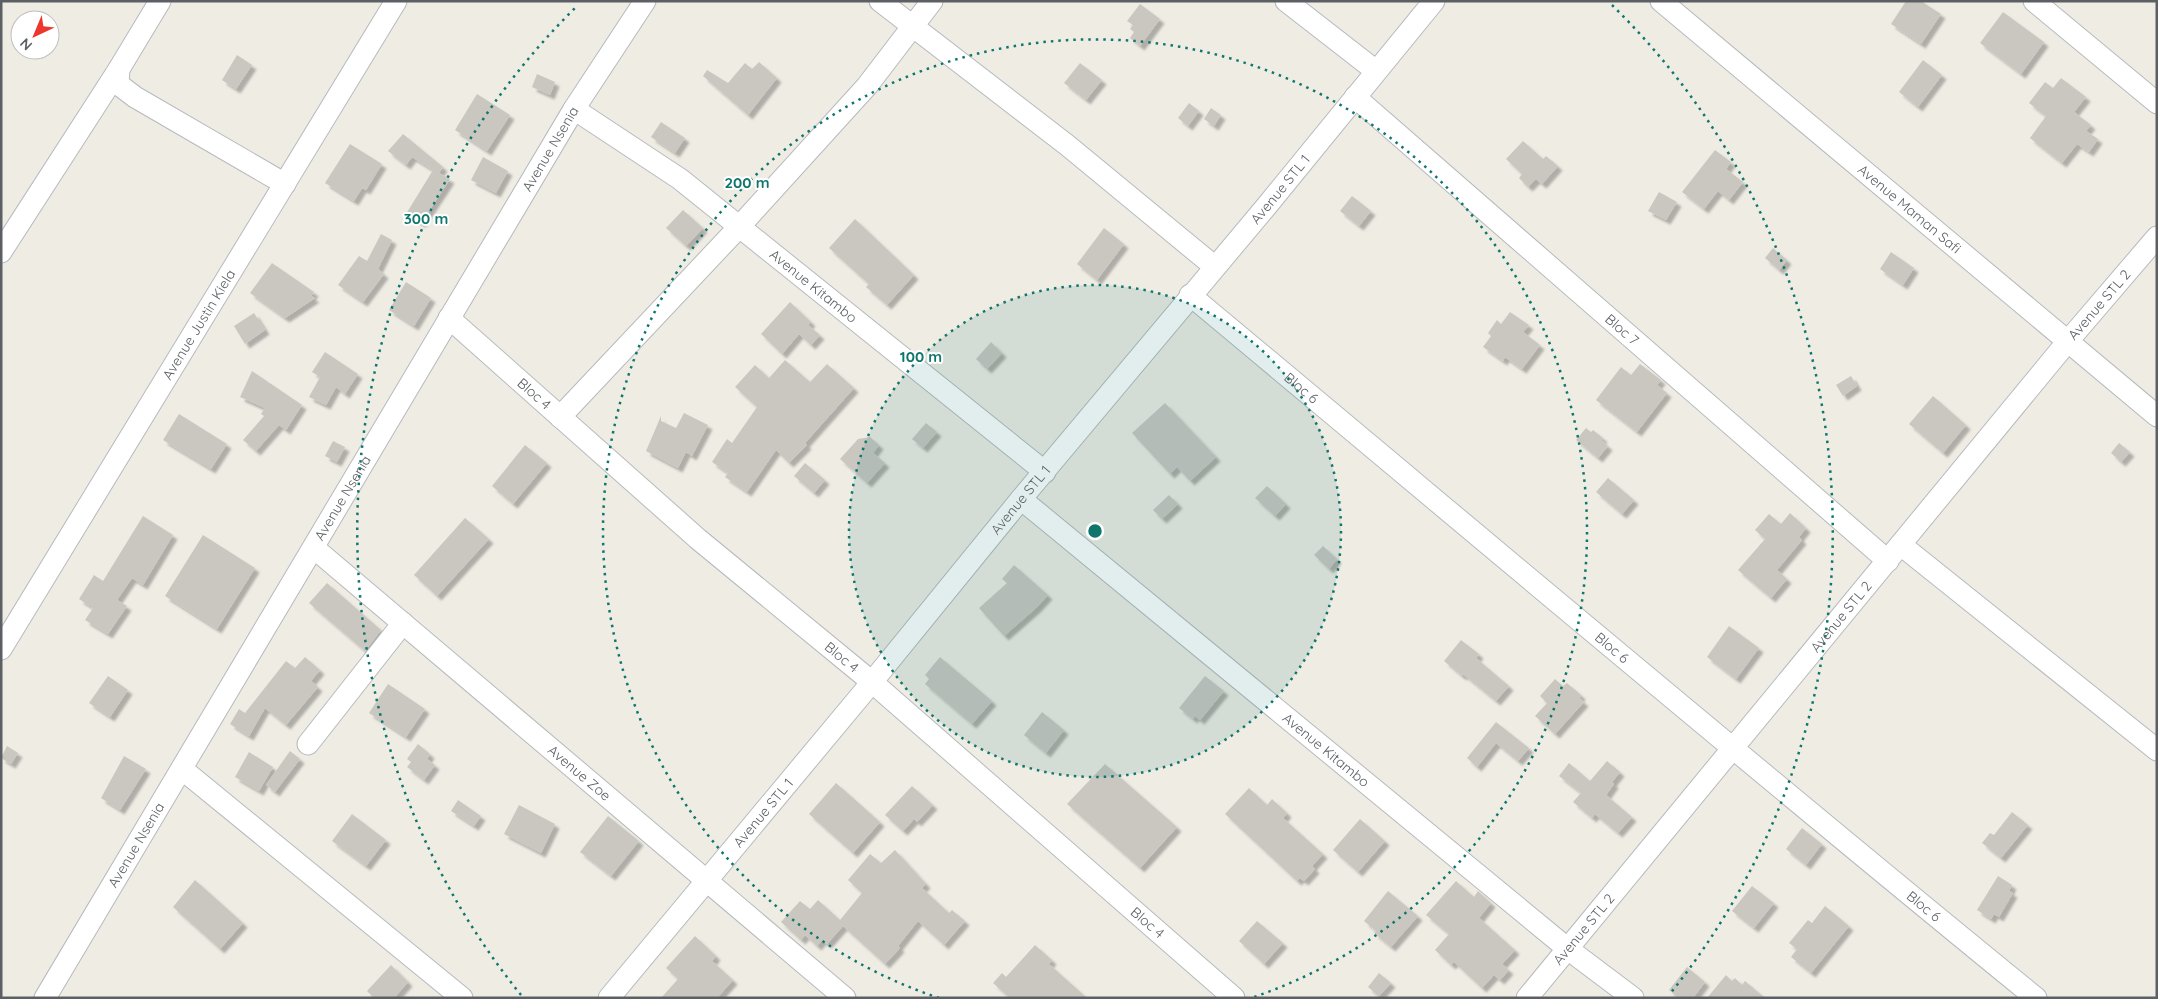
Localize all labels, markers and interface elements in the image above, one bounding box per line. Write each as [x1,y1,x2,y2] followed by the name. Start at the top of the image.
[10,10,60,60] north arrow
[16,34,36,54] text: N
[518,103,583,195] street label: Avenue Nsenia
[1246,151,1314,228] street label: Avenue STL 1
[1854,160,1965,257] street label: Avenue Maman Safi
[725,173,770,192] text: 200 m
[404,209,448,228] text: 300 m
[766,245,861,327] street label: Avenue Kitambo
[2064,265,2134,344] street label: Avenue STL 2
[158,266,239,383] street label: Avenue Justin Kiela
[1601,310,1643,349] street label: Bloc 7
[900,347,942,366] text: 100 m
[1281,368,1323,408] street label: Bloc 6
[514,374,555,413] street label: Bloc 4
[310,452,375,544] street label: Avenue Nsenia
[987,462,1054,538] street label: Avenue STL 1
[1086,522,1104,540] centre of rings
[1806,577,1876,656] street label: Avenue STL 2
[1591,628,1633,668] street label: Bloc 6
[821,638,863,677] street label: Bloc 4
[1279,709,1373,791] street label: Avenue Kitambo
[544,741,615,805] street label: Avenue Zoe
[729,775,797,851] street label: Avenue STL 1
[104,799,168,891] street label: Avenue Nsenia
[1903,887,1945,926] street label: Bloc 6
[1549,890,1618,969] street label: Avenue STL 2
[1127,903,1168,942] street label: Bloc 4

